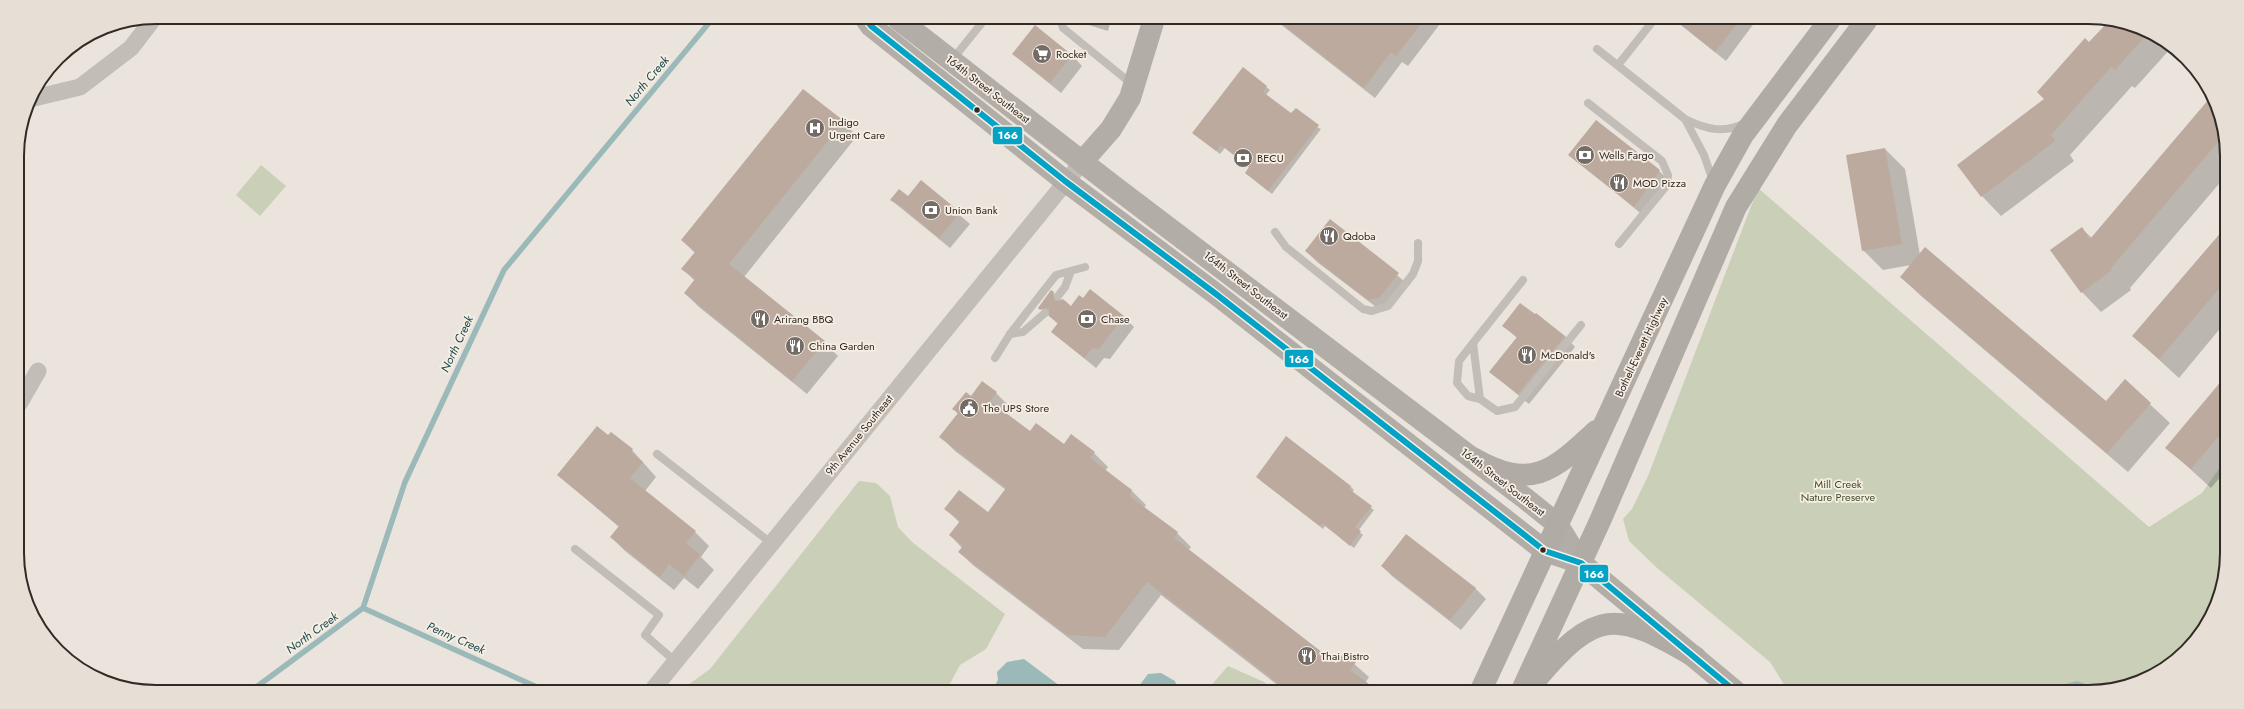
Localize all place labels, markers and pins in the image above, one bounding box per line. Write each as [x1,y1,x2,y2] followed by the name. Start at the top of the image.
[1031,43,1053,65] supermarket icon: Rocket
[1056,46,1087,62] place label: Rocket
[972,105,982,115] unlabelled marker
[829,114,886,143] place label: Indigo Urgent Care
[804,117,826,139] hospital icon: Indigo Urgent Care
[1574,144,1596,166] bank icon: Wells Fargo
[1232,147,1254,169] bank icon: BECU
[1599,147,1654,163] place label: Wells Fargo
[1257,150,1284,166] place label: BECU
[1608,172,1630,194] restaurant icon: MOD Pizza
[1633,175,1686,191] place label: MOD Pizza
[920,199,942,221] bank icon: Union Bank
[945,202,998,218] place label: Union Bank
[1318,225,1340,247] restaurant icon: Qdoba
[1343,228,1376,244] place label: Qdoba
[749,308,771,330] restaurant icon: Arirang BBQ
[1076,308,1098,330] bank icon: Chase
[774,311,834,327] place label: Arirang BBQ
[1101,311,1130,327] place label: Chase
[784,335,806,357] restaurant icon: China Garden
[809,338,875,354] place label: China Garden
[1516,344,1538,366] restaurant icon: McDonald's
[1541,347,1596,363] place label: McDonald's
[958,397,980,419] public building icon: The UPS Store
[983,400,1049,416] place label: The UPS Store
[1538,545,1548,555] unlabelled marker
[1296,645,1318,667] restaurant icon: Thai Bistro
[1321,648,1369,664] place label: Thai Bistro

